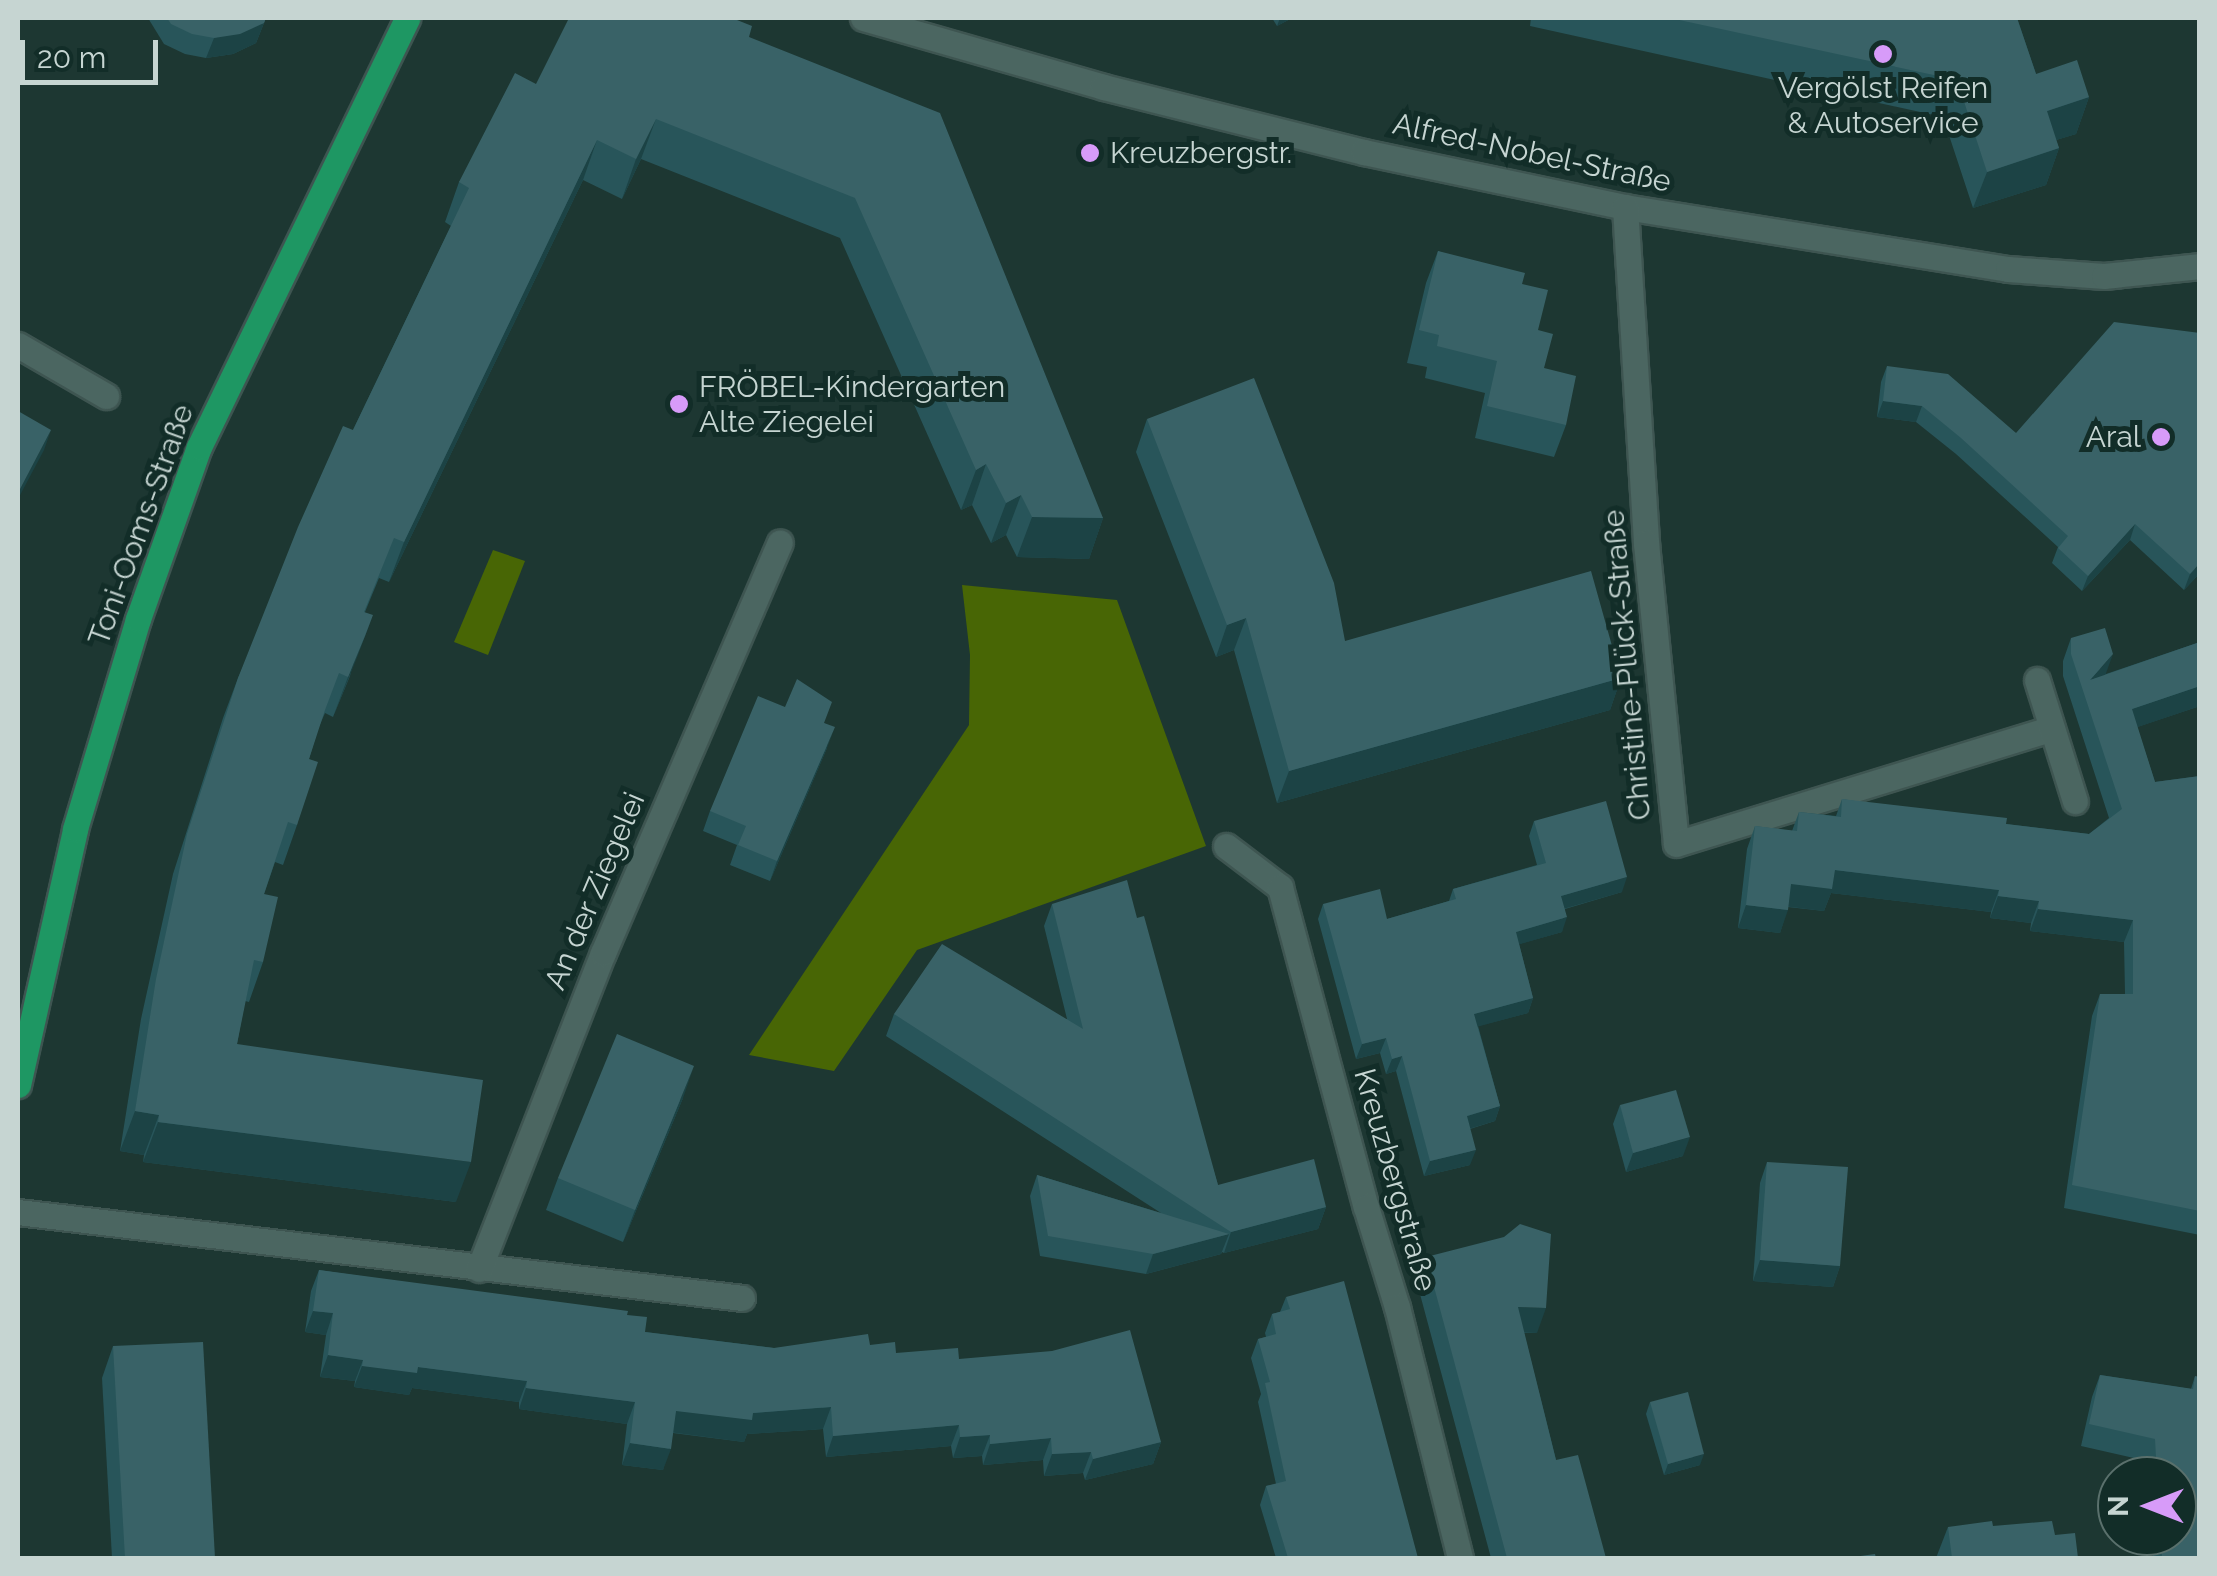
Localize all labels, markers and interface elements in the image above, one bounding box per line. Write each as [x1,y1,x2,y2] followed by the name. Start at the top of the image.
[25,20,162,82] scale bar
[37,40,106,75] text: 20 m
[1872,43,1894,65] marker: Vergölst Reifen & Autoservice
[1778,70,1988,140] place label: Vergölst Reifen & Autoservice
[1390,106,1674,200] street label: Alfred-Nobel-Straße
[1110,135,1292,171] place label: Kreuzbergstr.
[1079,142,1101,164] marker: Kreuzbergstr.
[699,369,1005,440] place label: FRÖBEL-Kindergarten Alte Ziegelei
[668,393,690,415] marker: FRÖBEL-Kindergarten Alte Ziegelei
[81,400,201,650] street label: Toni-Ooms-Straße
[2086,419,2141,455] place label: Aral
[2150,426,2172,448] marker: Aral
[1596,508,1658,822] street label: Christine-Plück-Straße
[537,787,653,995] street label: An der Ziegelei
[1346,1065,1444,1295] street label: Kreuzbergstraße
[2097,1456,2197,1556] north arrow
[2102,1495,2135,1517] text: N

